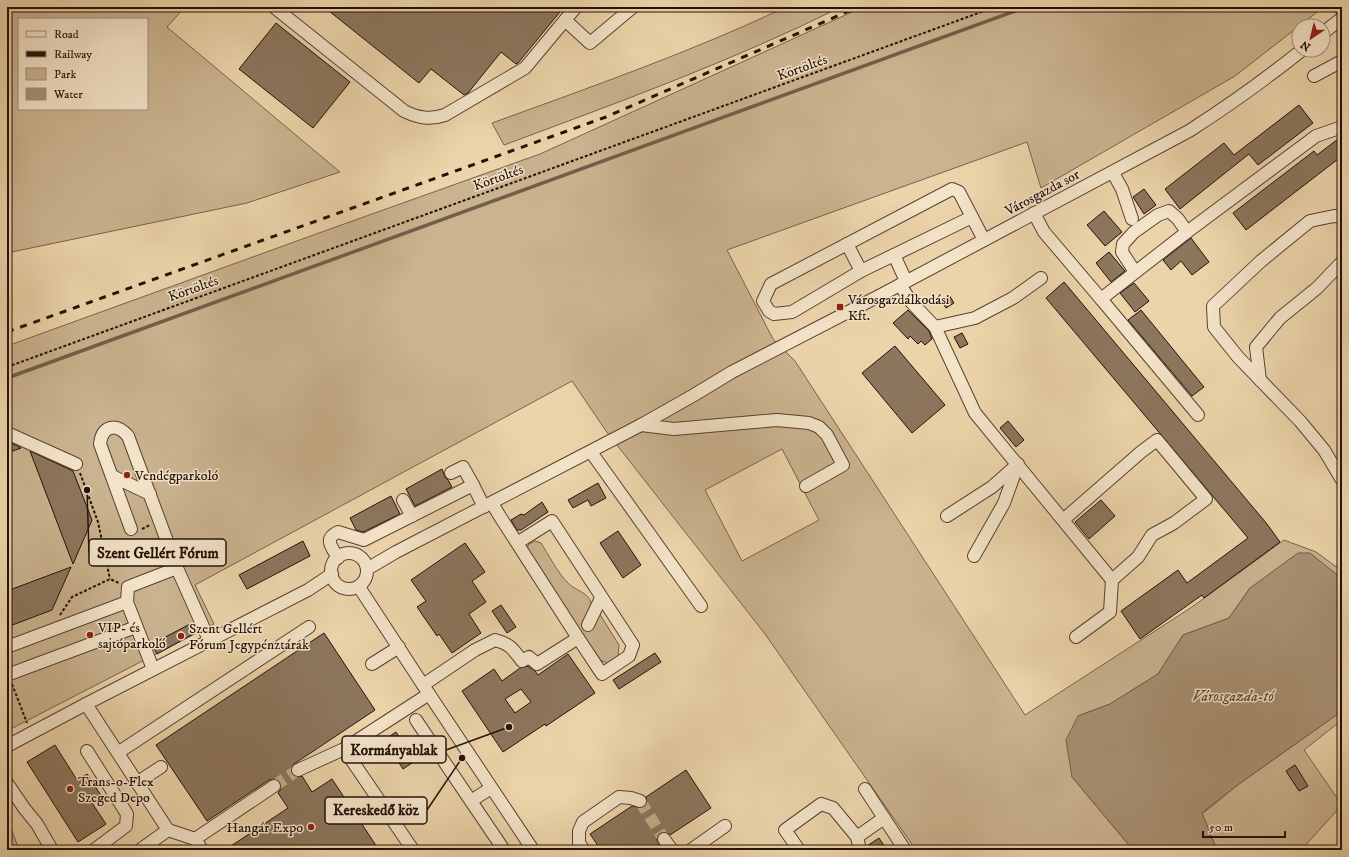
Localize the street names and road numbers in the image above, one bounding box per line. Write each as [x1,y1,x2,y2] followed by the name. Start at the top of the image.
[775,50,830,85] street label: Körtöltés
[471,160,526,195] street label: Körtöltés
[1001,165,1084,221] street label: Városgazda sor
[166,271,221,306] street label: Körtöltés

